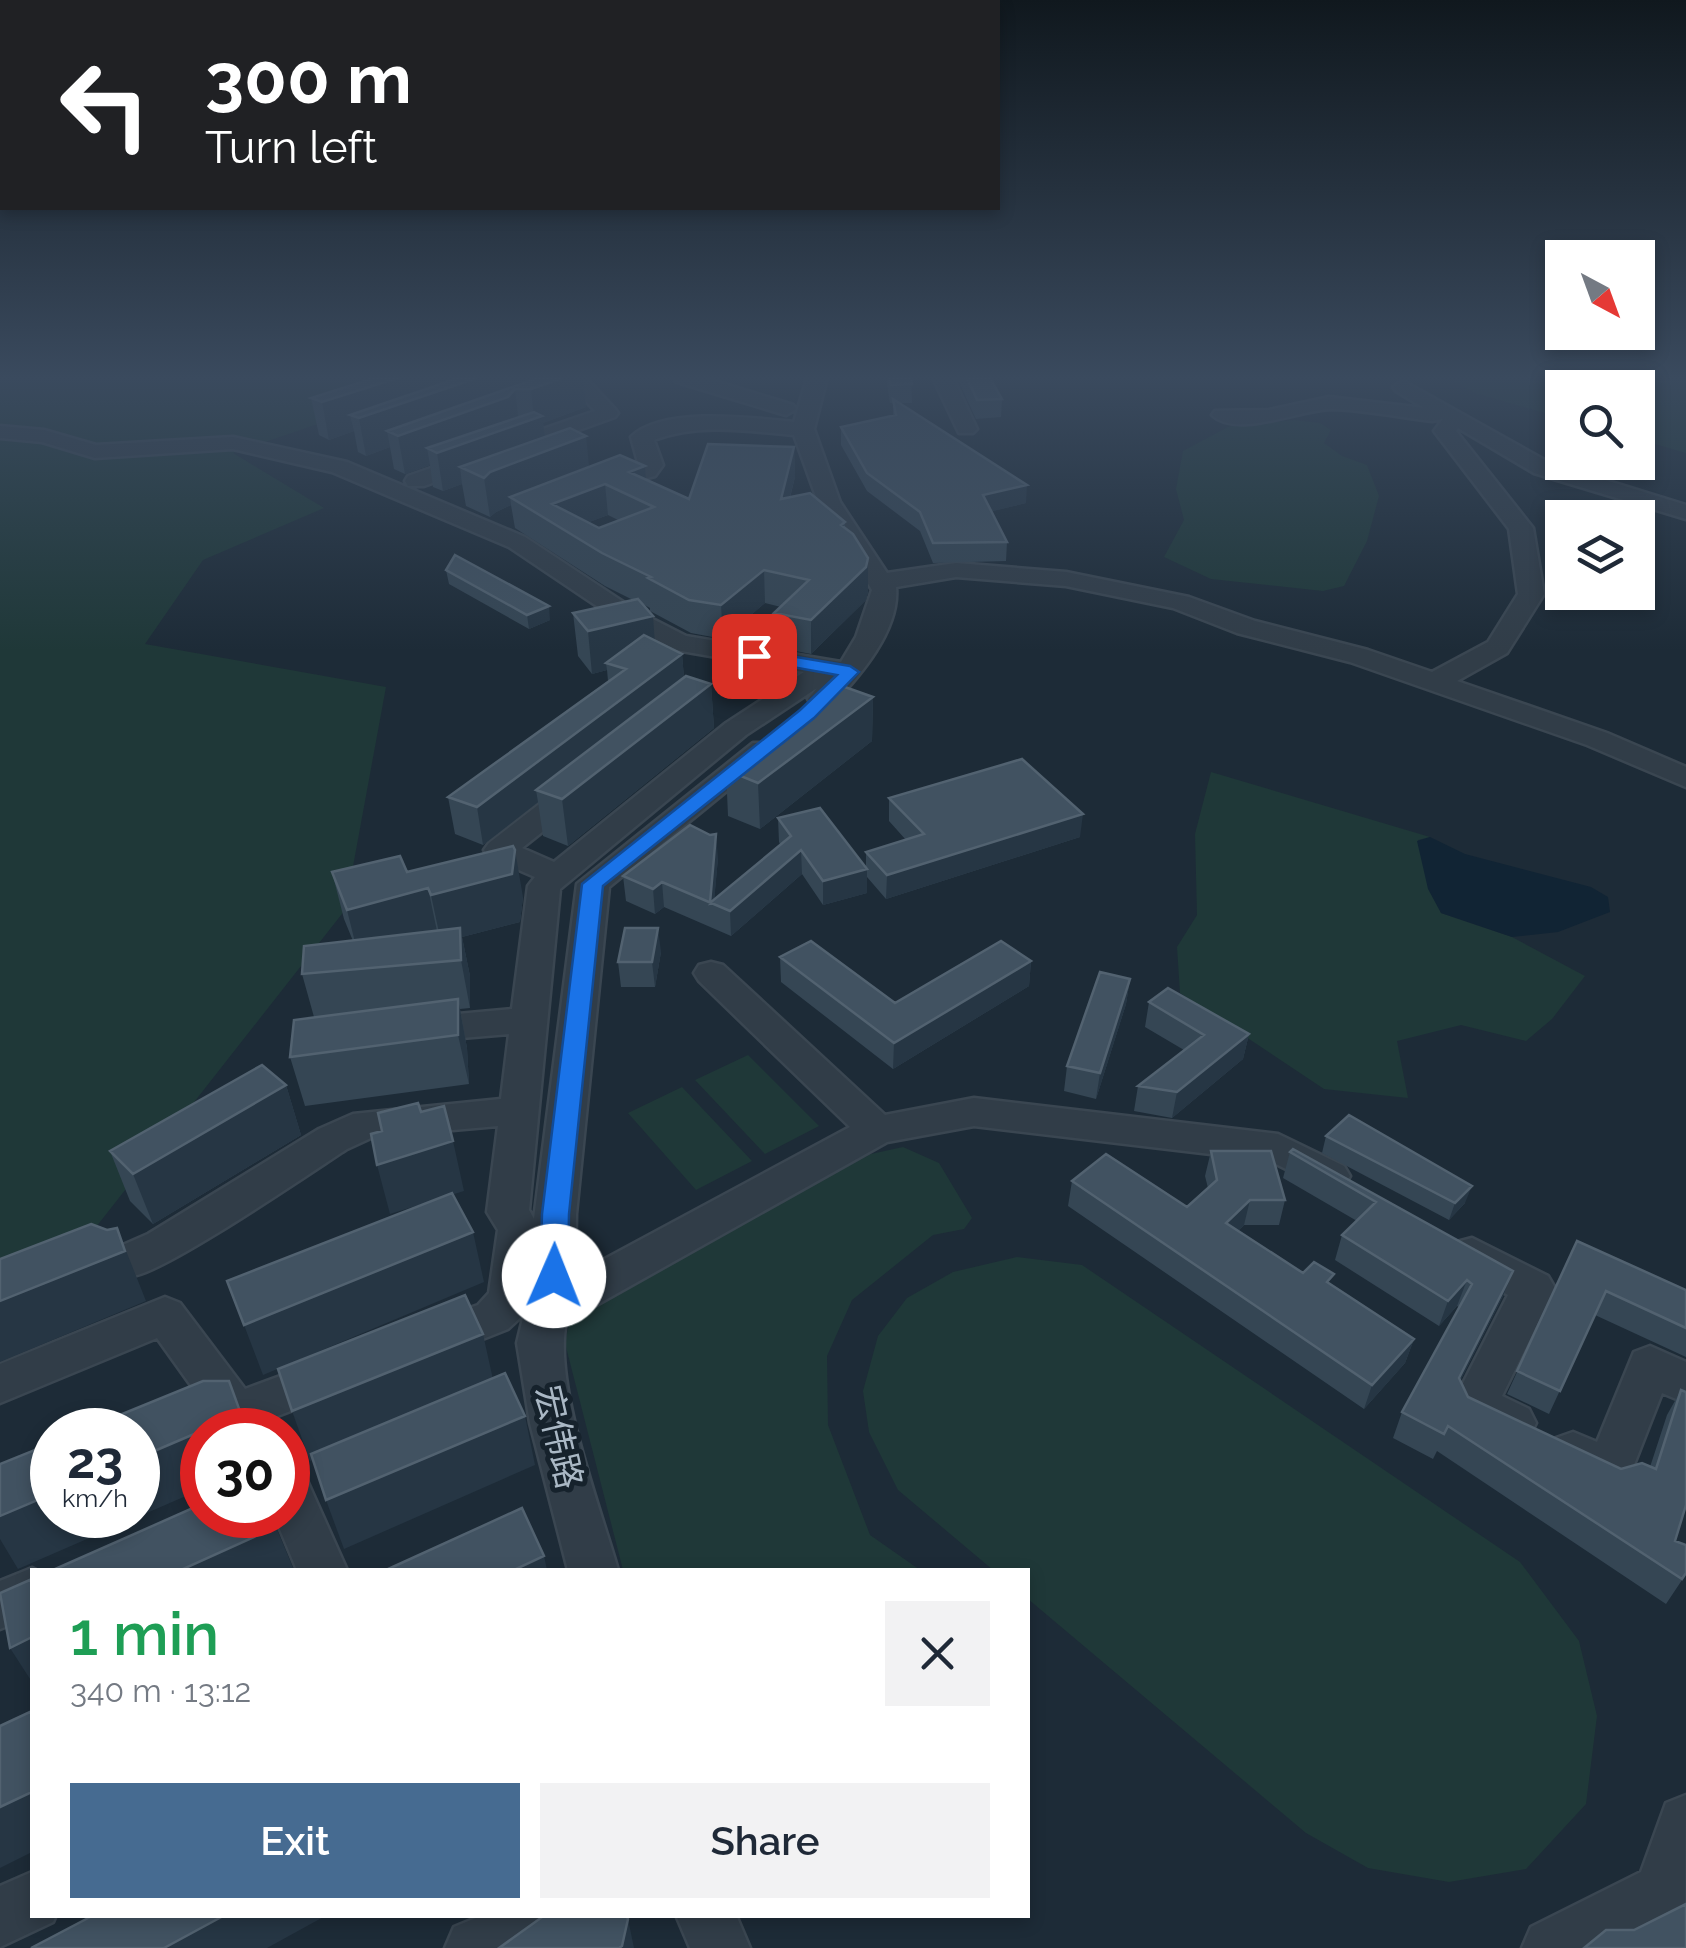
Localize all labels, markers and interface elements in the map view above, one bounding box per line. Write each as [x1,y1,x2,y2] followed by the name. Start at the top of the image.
[205,37,412,119] text: 300 m
[40,40,170,170] icon: left
[205,121,377,174] text: Turn left
[1545,240,1655,350] north arrow
[1545,240,1655,610] map controls
[1545,370,1655,480] button: search
[1545,500,1655,610] button: layers
[712,614,797,699] pin
[727,629,782,684] icon: arrive
[502,1224,606,1328] position arrow
[527,1381,591,1493] street label: 宏伟路
[180,1408,310,1538] speed limit sign: 30
[67,1431,123,1490] text: 23
[62,1483,128,1513] text: km/h
[70,1599,219,1669] text: 1 min
[885,1601,990,1706] button: close
[70,1672,251,1709] text: 340 m · 13:12
[70,1783,520,1898] button: Exit
[540,1783,990,1898] button: Share

